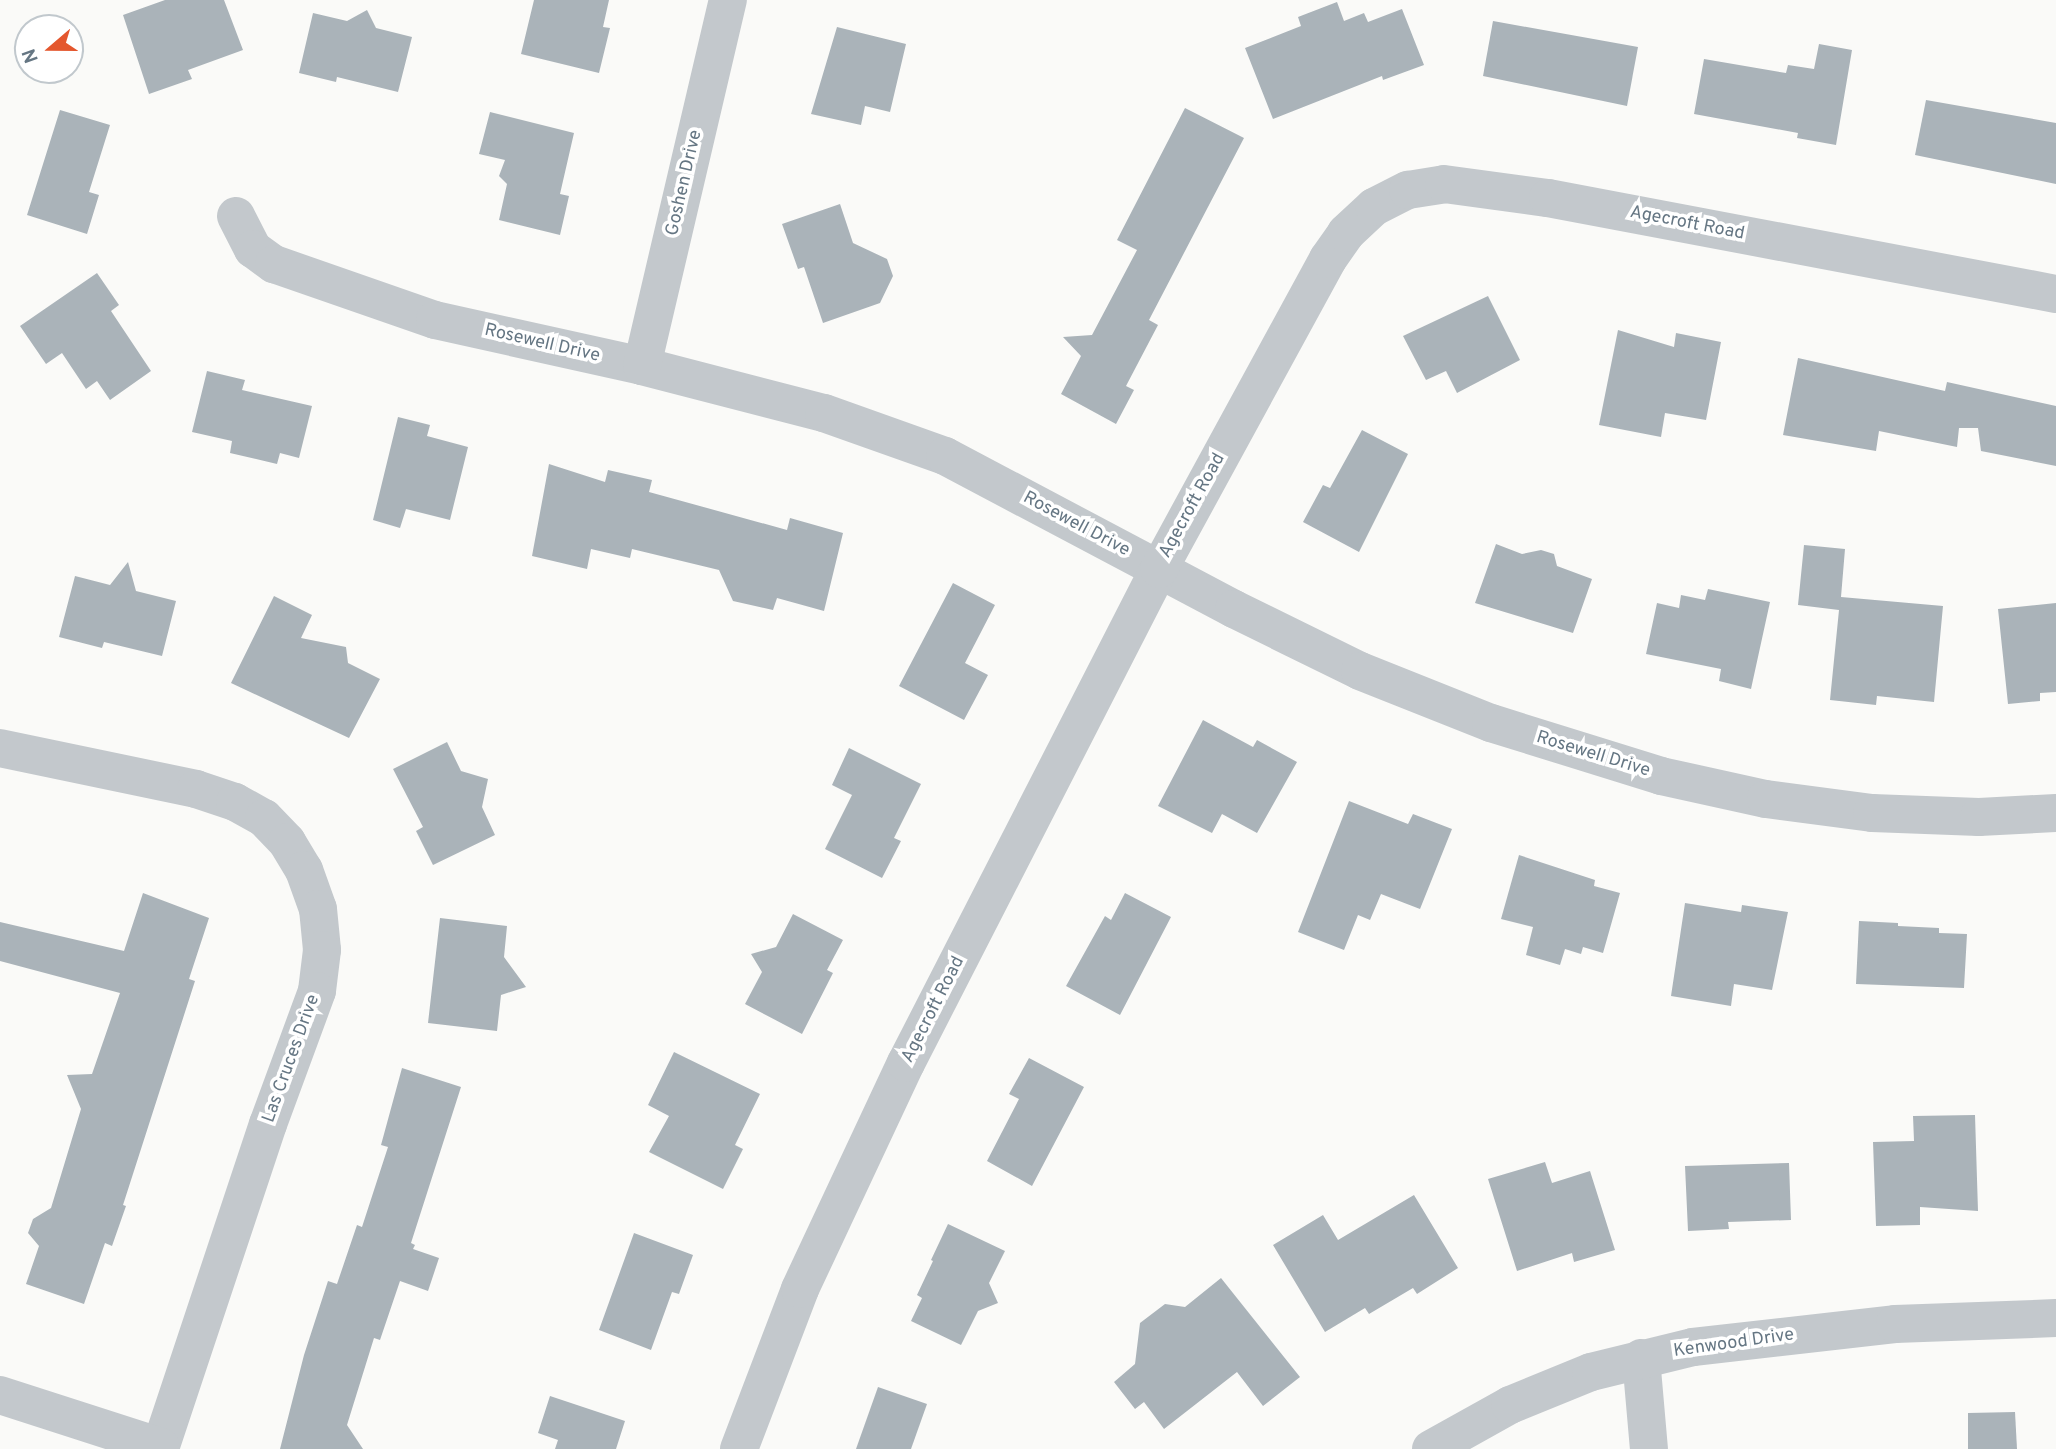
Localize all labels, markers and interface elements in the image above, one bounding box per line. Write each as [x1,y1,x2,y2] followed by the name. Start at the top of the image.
[14,14,84,84] north arrow
[18,45,45,66] text: N
[662,128,708,238] street label: Goshen Drive
[1628,202,1746,246] street label: Agecroft Road
[482,320,602,368] street label: Rosewell Drive
[1155,450,1231,562] street label: Agecroft Road
[1019,488,1133,562] street label: Rosewell Drive
[1534,727,1652,783] street label: Rosewell Drive
[898,953,970,1067] street label: Agecroft Road
[259,992,325,1126] street label: Las Cruces Drive
[1672,1325,1796,1363] street label: Kenwood Drive

